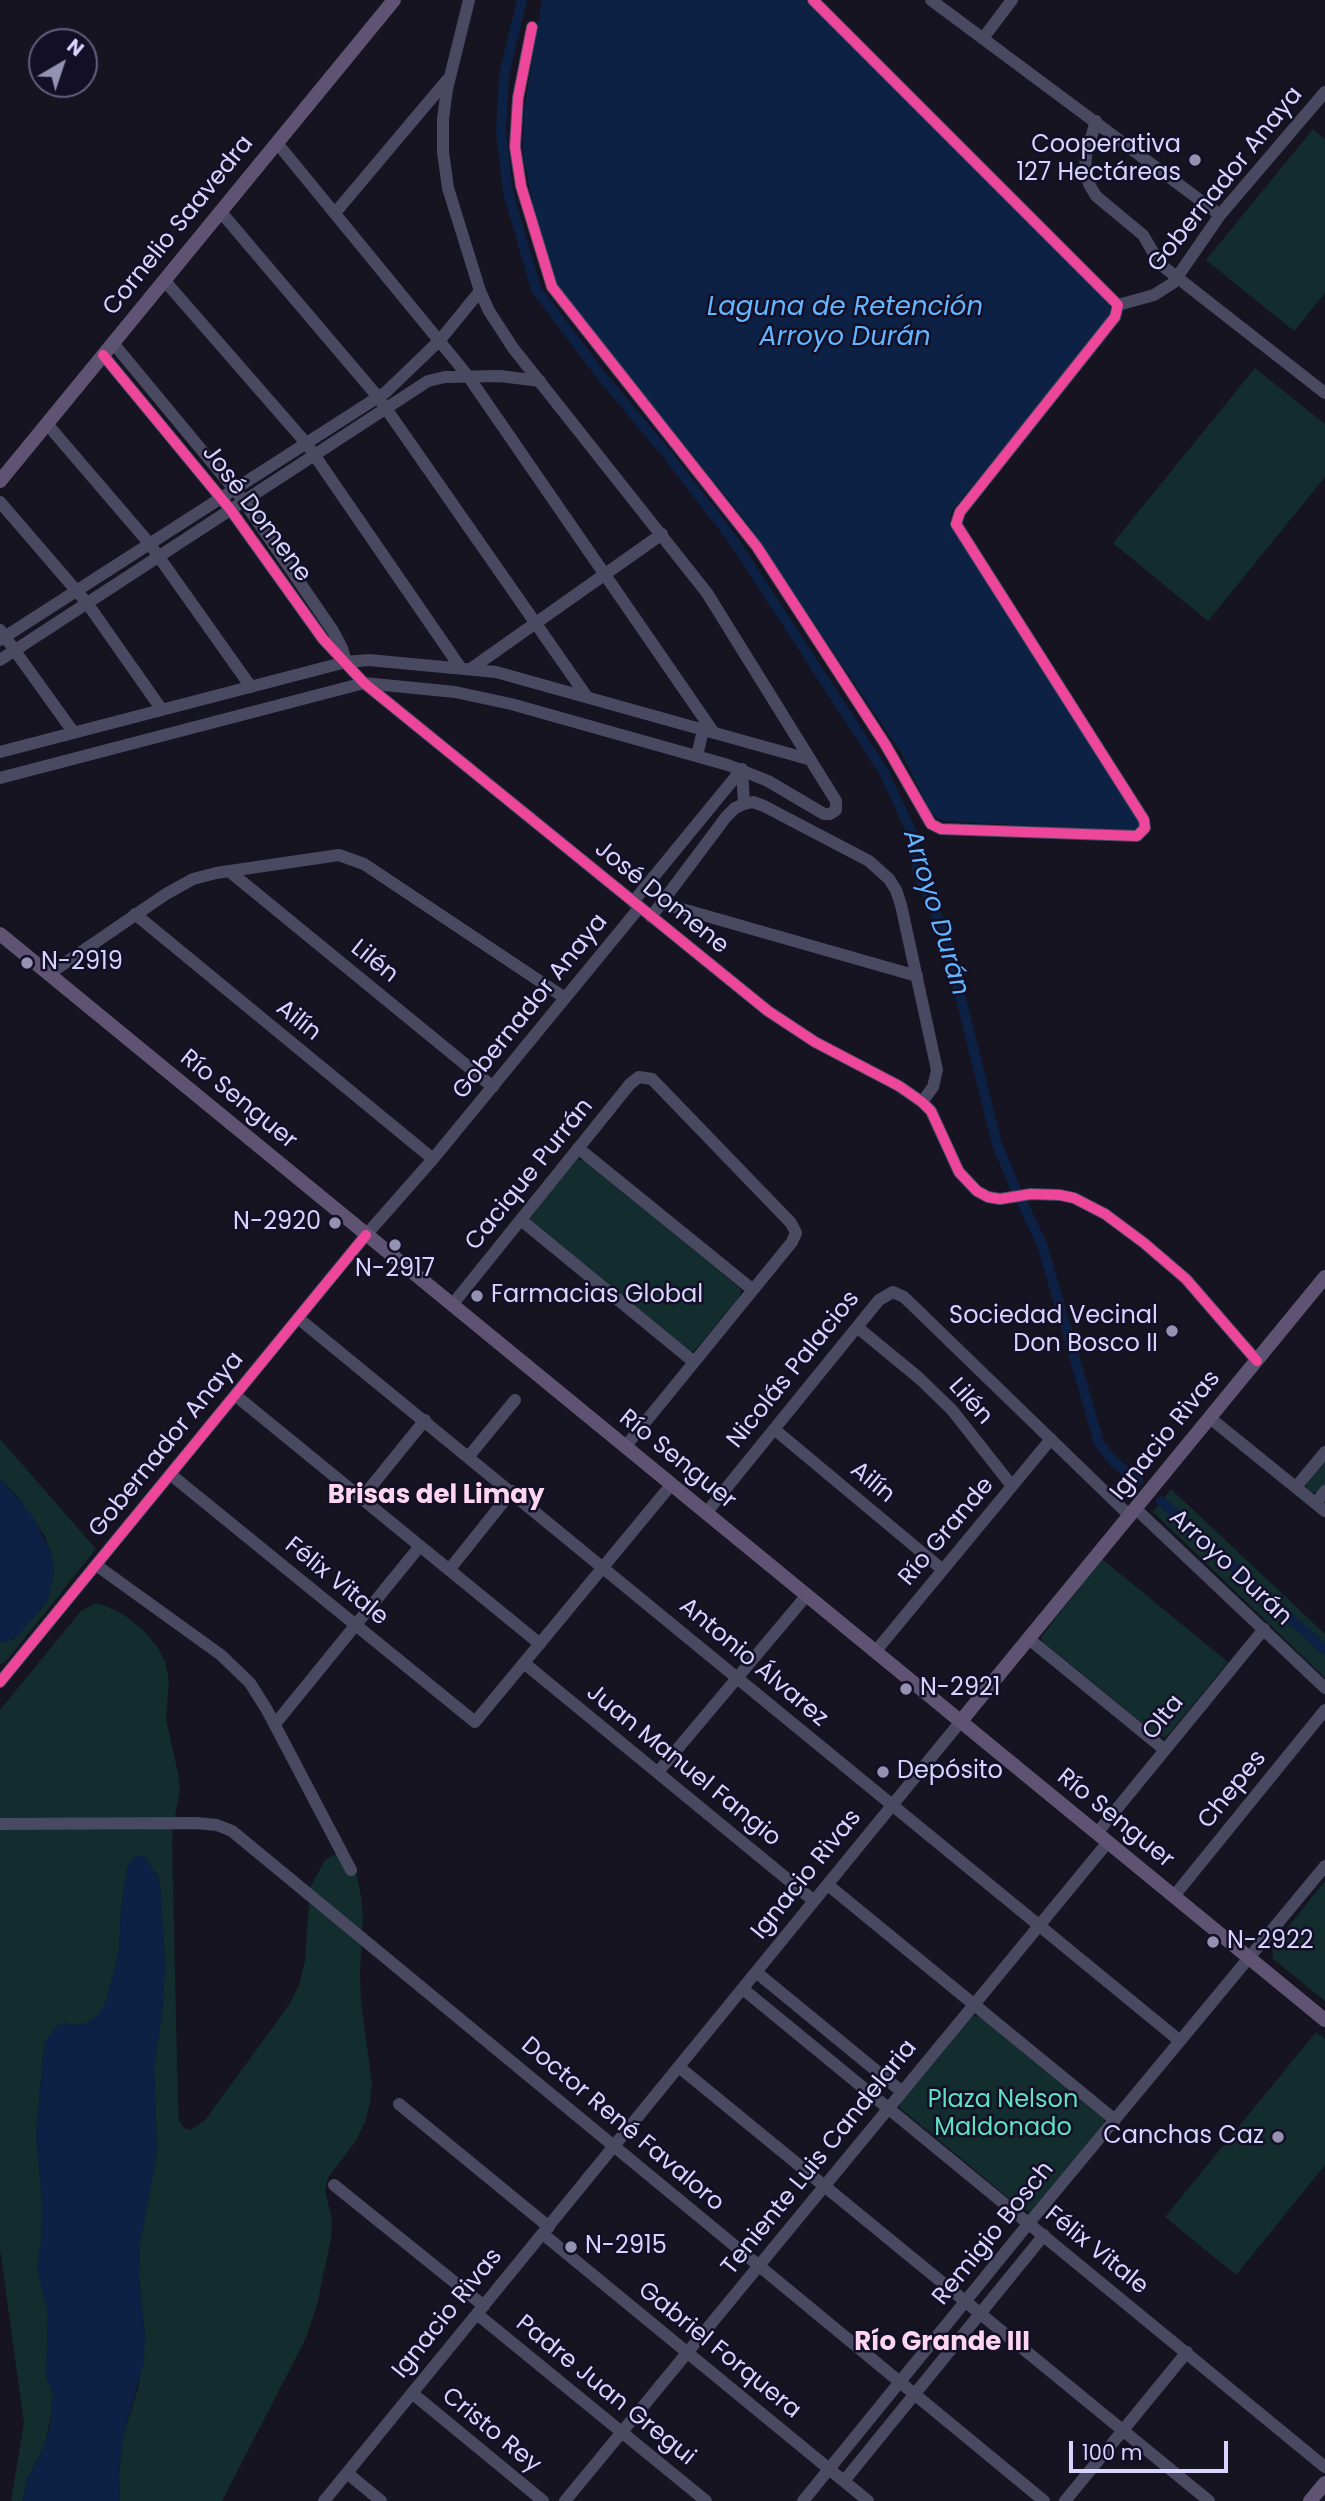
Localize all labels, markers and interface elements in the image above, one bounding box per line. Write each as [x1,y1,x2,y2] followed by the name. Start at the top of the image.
[28,28,98,98] north arrow
[61,33,89,63] text: N
[1142,82,1310,278] street label: Gobernador Anaya
[98,130,260,322] street label: Cornelio Saavedra
[1016,132,1181,188] place label: Cooperativa 127 Hectáreas
[1187,152,1203,168] marker: Cooperativa 127 Hectáreas
[707,292,983,354] water label: Laguna de Retención Arroyo Durán
[195,440,317,588] street label: José Domene
[895,826,975,1000] water label: Arroyo Durán
[588,835,734,961] street label: José Domene
[447,909,615,1105] street label: Gobernador Anaya
[345,934,403,990] street label: Lilén
[41,949,123,977] place label: N-2919
[19,955,35,971] marker: N-2919
[270,994,326,1048] street label: Ailín
[174,1044,302,1156] street label: Río Senguer
[460,1093,600,1257] street label: Cacique Purrán
[233,1209,321,1237] place label: N-2920
[327,1215,343,1231] marker: N-2920
[387,1237,403,1253] marker: N-2917
[355,1256,435,1284] place label: N-2917
[491,1282,703,1310] place label: Farmacias Global
[722,1285,866,1455] street label: Nicolás Palacios
[469,1288,485,1304] marker: Farmacias Global
[949,1303,1158,1359] place label: Sociedad Vecinal Don Bosco II
[1164,1323,1180,1339] marker: Sociedad Vecinal Don Bosco II
[83,1347,251,1543] street label: Gobernador Anaya
[1105,1365,1227,1507] street label: Ignacio Rivas
[942,1373,998,1431] street label: Lilén
[613,1404,741,1516] street label: Río Senguer
[844,1456,900,1510] street label: Ailín
[893,1472,1001,1592] street label: Río Grande
[328,1480,544,1512] district label: Brisas del Limay
[1163,1504,1297,1632] street label: Arroyo Durán
[279,1532,393,1632] street label: Félix Vitale
[673,1592,833,1734] street label: Antonio Álvarez
[920,1675,1000,1703] place label: N-2921
[580,1679,786,1853] street label: Juan Manuel Fangio
[898,1681,914,1697] marker: N-2921
[1137,1690,1191,1746] street label: Olta
[1193,1745,1273,1835] street label: Chepes
[897,1758,1003,1786] place label: Depósito
[1051,1763,1179,1875] street label: Río Senguer
[875,1764,891,1780] marker: Depósito
[746,1804,868,1946] street label: Ignacio Rivas
[1227,1928,1314,1956] place label: N-2922
[1205,1934,1221,1950] marker: N-2922
[515,2032,729,2218] street label: Doctor René Favaloro
[716,2035,924,2281] street label: Teniente Luis Candelaria
[928,2087,1078,2143] park label: Plaza Nelson Maldonado
[1103,2123,1264,2151] place label: Canchas Caz
[1270,2129,1286,2145] marker: Canchas Caz
[927,2156,1061,2312] street label: Remigio Bosch
[1039,2201,1153,2301] street label: Félix Vitale
[585,2233,667,2261] place label: N-2915
[563,2239,579,2255] marker: N-2915
[387,2243,509,2385] street label: Ignacio Rivas
[632,2276,806,2426] street label: Gabriel Forquera
[509,2310,701,2472] street label: Padre Juan Gregui
[854,2327,1030,2359] district label: Río Grande III
[436,2382,546,2480] street label: Cristo Rey
[1073,2428,1232,2472] scale bar
[1082,2438,1142,2467] text: 100 m

